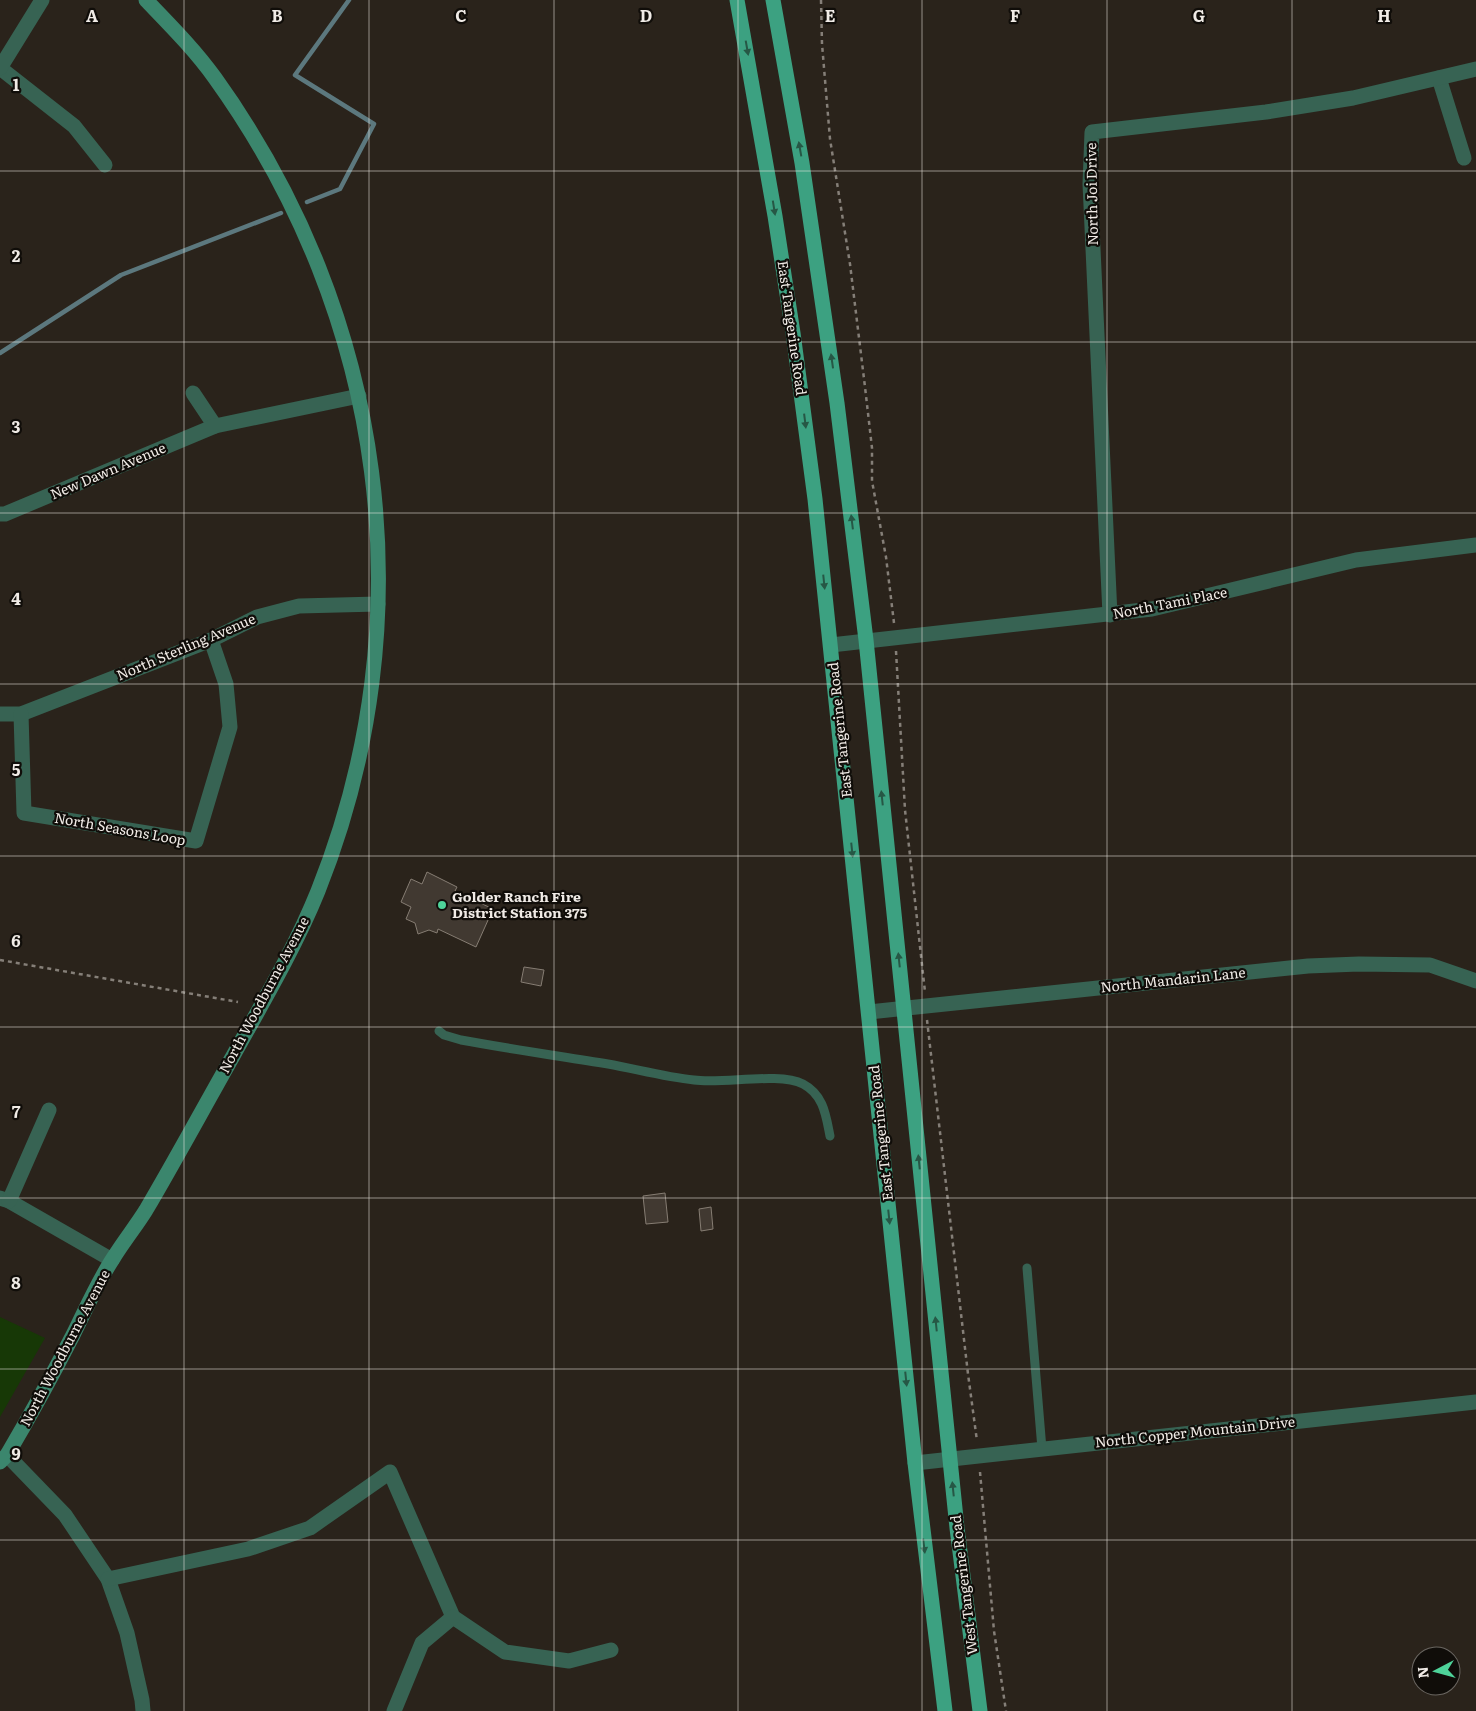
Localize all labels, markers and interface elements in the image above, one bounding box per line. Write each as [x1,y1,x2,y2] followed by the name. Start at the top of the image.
[86,3,98,27] text: A
[271,3,283,27] text: B
[455,3,467,27] text: C
[640,3,652,27] text: D
[825,3,836,27] text: E
[1010,3,1020,27] text: F
[1193,3,1205,27] text: G
[1377,3,1391,27] text: H
[743,40,751,56] one-way arrow
[13,72,20,96] text: 1
[795,140,803,156] one-way arrow
[1080,142,1102,246] street label: North Joi Drive
[770,200,778,216] one-way arrow
[12,243,21,267] text: 2
[774,259,812,397] street label: East Tangerine Road
[828,353,836,369] one-way arrow
[802,413,810,429] one-way arrow
[12,414,21,438] text: 3
[47,437,169,504] street label: New Dawn Avenue
[848,514,856,530] one-way arrow
[820,574,828,590] one-way arrow
[1111,581,1229,623] street label: North Tami Place
[11,586,21,610] text: 4
[113,608,258,684] street label: North Sterling Avenue
[822,661,856,799] street label: East Tangerine Road
[12,757,21,781] text: 5
[878,790,886,806] one-way arrow
[53,807,187,849] street label: North Seasons Loop
[848,842,856,858] one-way arrow
[452,886,587,922] place label: Golder Ranch Fire District Station 375
[436,899,448,911] marker: Golder Ranch Fire District Station 375
[213,913,313,1076] street label: North Woodburne Avenue
[11,928,21,952] text: 6
[895,951,903,967] one-way arrow
[1099,961,1246,997] street label: North Mandarin Lane
[863,1064,897,1202] street label: East Tangerine Road
[12,1099,21,1123] text: 7
[915,1154,923,1170] one-way arrow
[886,1209,894,1225] one-way arrow
[14,1266,114,1429] street label: North Woodburne Avenue
[11,1270,21,1294] text: 8
[932,1316,940,1332] one-way arrow
[902,1371,910,1387] one-way arrow
[1094,1411,1296,1451] street label: North Copper Mountain Drive
[11,1441,21,1465] text: 9
[948,1481,956,1497] one-way arrow
[944,1514,982,1656] street label: West Tangerine Road
[920,1539,928,1555] one-way arrow
[1411,1646,1461,1696] north arrow
[1411,1665,1433,1679] text: N

